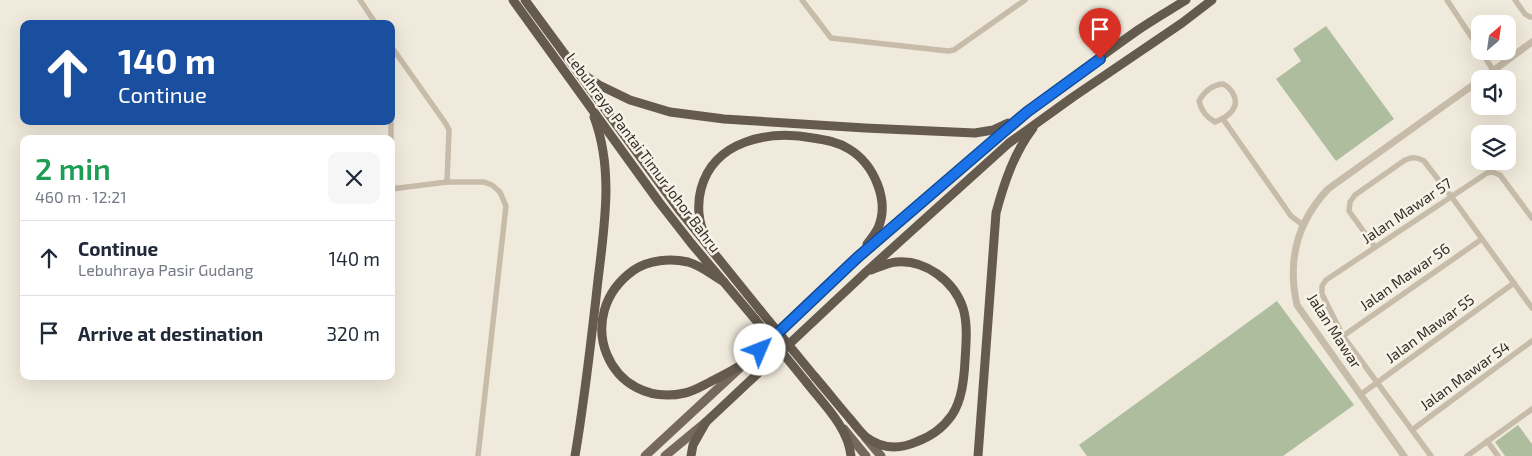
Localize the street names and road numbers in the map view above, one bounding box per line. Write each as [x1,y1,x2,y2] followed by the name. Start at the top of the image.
[563,49,725,256] street label: Lebuhraya Pantai Timur Johor Bahru
[1358,173,1455,247] street label: Jalan Mawar 57
[1356,238,1453,314] street label: Jalan Mawar 56
[1304,289,1366,371] street label: Jalan Mawar
[1382,290,1477,366] street label: Jalan Mawar 55
[1416,337,1513,414] street label: Jalan Mawar 54

